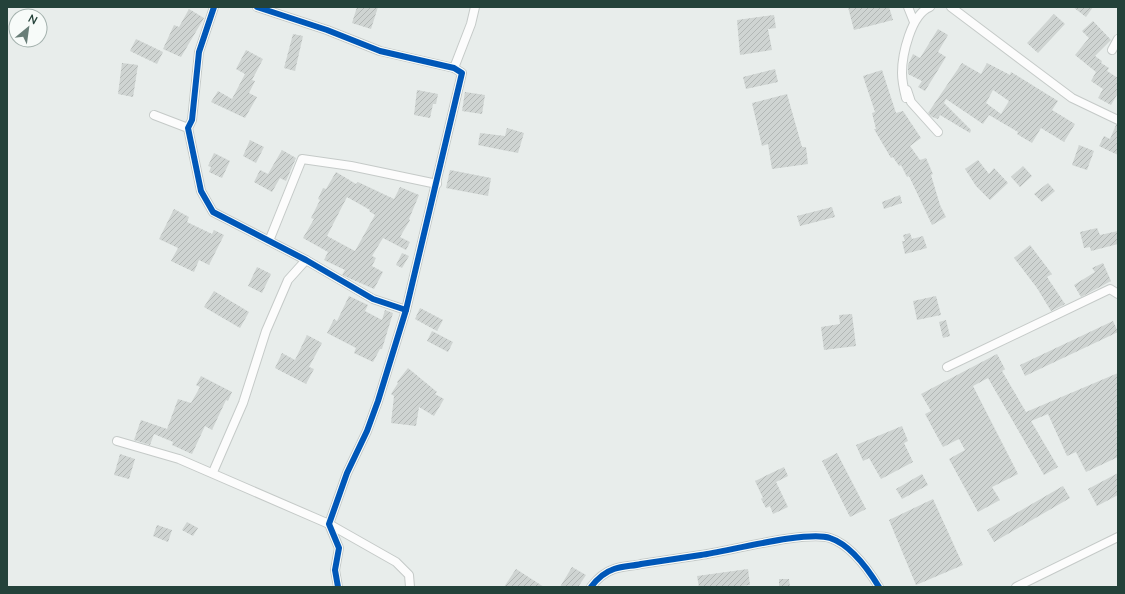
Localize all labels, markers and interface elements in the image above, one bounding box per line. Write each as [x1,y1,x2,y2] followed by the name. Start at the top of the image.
[8,8,48,48] north arrow
[26,11,40,27] text: N

